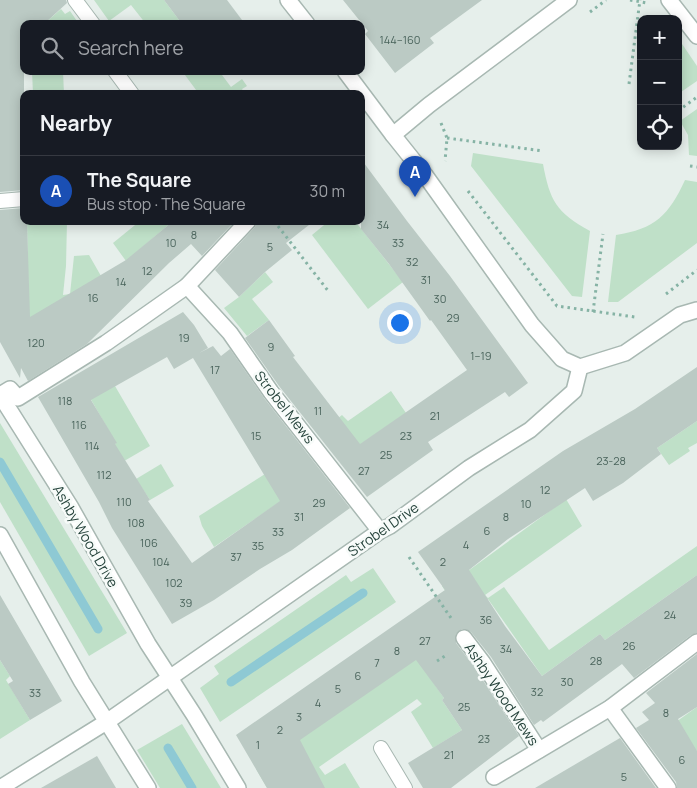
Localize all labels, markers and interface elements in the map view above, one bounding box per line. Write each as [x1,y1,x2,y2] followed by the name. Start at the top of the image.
[637,15,682,150] map controls
[637,15,682,60] button: +
[20,20,365,75] search box
[379,32,421,47] house number: 144--160
[38,34,66,62] icon: search
[78,35,184,61] text: Search here
[637,60,682,105] button: −
[637,105,682,150] button: locate
[40,109,112,137] text: Nearby
[399,156,431,197] pin: A
[87,167,192,193] text: The Square
[51,180,61,202] text: A
[310,180,345,202] text: 30 m
[87,193,246,215] text: Bus stop · The Square
[377,217,389,232] house number: 34
[191,227,197,242] house number: 8
[165,235,177,250] house number: 10
[392,235,404,250] house number: 33
[267,239,273,254] house number: 5
[406,254,418,269] house number: 32
[142,263,152,278] house number: 12
[421,272,431,287] house number: 31
[116,274,126,289] house number: 14
[87,290,99,305] house number: 16
[434,291,446,306] house number: 30
[387,310,413,336] your location
[446,310,460,325] house number: 29
[178,330,190,345] house number: 19
[27,335,45,350] house number: 120
[268,339,275,354] house number: 9
[470,348,492,363] house number: 1--19
[210,362,220,377] house number: 17
[251,367,319,447] street label: Strobel Mews
[58,393,72,408] house number: 118
[314,403,322,418] house number: 11
[430,408,440,423] house number: 21
[71,417,87,432] house number: 116
[251,428,261,443] house number: 15
[400,428,412,443] house number: 23
[84,438,100,453] house number: 114
[380,447,392,462] house number: 25
[596,453,626,468] house number: 23-28
[358,463,370,478] house number: 27
[97,467,111,482] house number: 112
[49,481,123,591] street label: Ashby Wood Drive
[540,482,550,497] house number: 12
[116,494,132,509] house number: 110
[312,495,326,510] house number: 29
[520,496,532,511] house number: 10
[344,497,422,561] street label: Strobel Drive
[294,509,304,524] house number: 31
[503,509,509,524] house number: 8
[127,515,145,530] house number: 108
[484,523,491,538] house number: 6
[272,524,284,539] house number: 33
[140,535,158,550] house number: 106
[463,537,469,552] house number: 4
[252,538,264,553] house number: 35
[230,549,242,564] house number: 37
[152,554,170,569] house number: 104
[440,554,446,569] house number: 2
[165,575,183,590] house number: 102
[180,595,193,610] house number: 39
[664,607,676,622] house number: 24
[480,612,493,627] house number: 36
[419,633,431,648] house number: 27
[622,638,636,653] house number: 26
[461,639,543,749] street label: Ashby Wood Mews
[500,641,512,656] house number: 34
[394,643,400,658] house number: 8
[590,653,602,668] house number: 28
[374,655,380,670] house number: 7
[355,668,362,683] house number: 6
[561,674,573,689] house number: 30
[335,681,341,696] house number: 5
[531,684,543,699] house number: 32
[29,685,41,700] house number: 33
[315,695,321,710] house number: 4
[458,699,470,714] house number: 25
[663,705,669,720] house number: 8
[296,709,302,724] house number: 3
[277,722,283,737] house number: 2
[478,731,490,746] house number: 23
[256,737,260,752] house number: 1
[444,747,454,762] house number: 21
[679,752,686,767] house number: 6
[621,769,627,784] house number: 5

